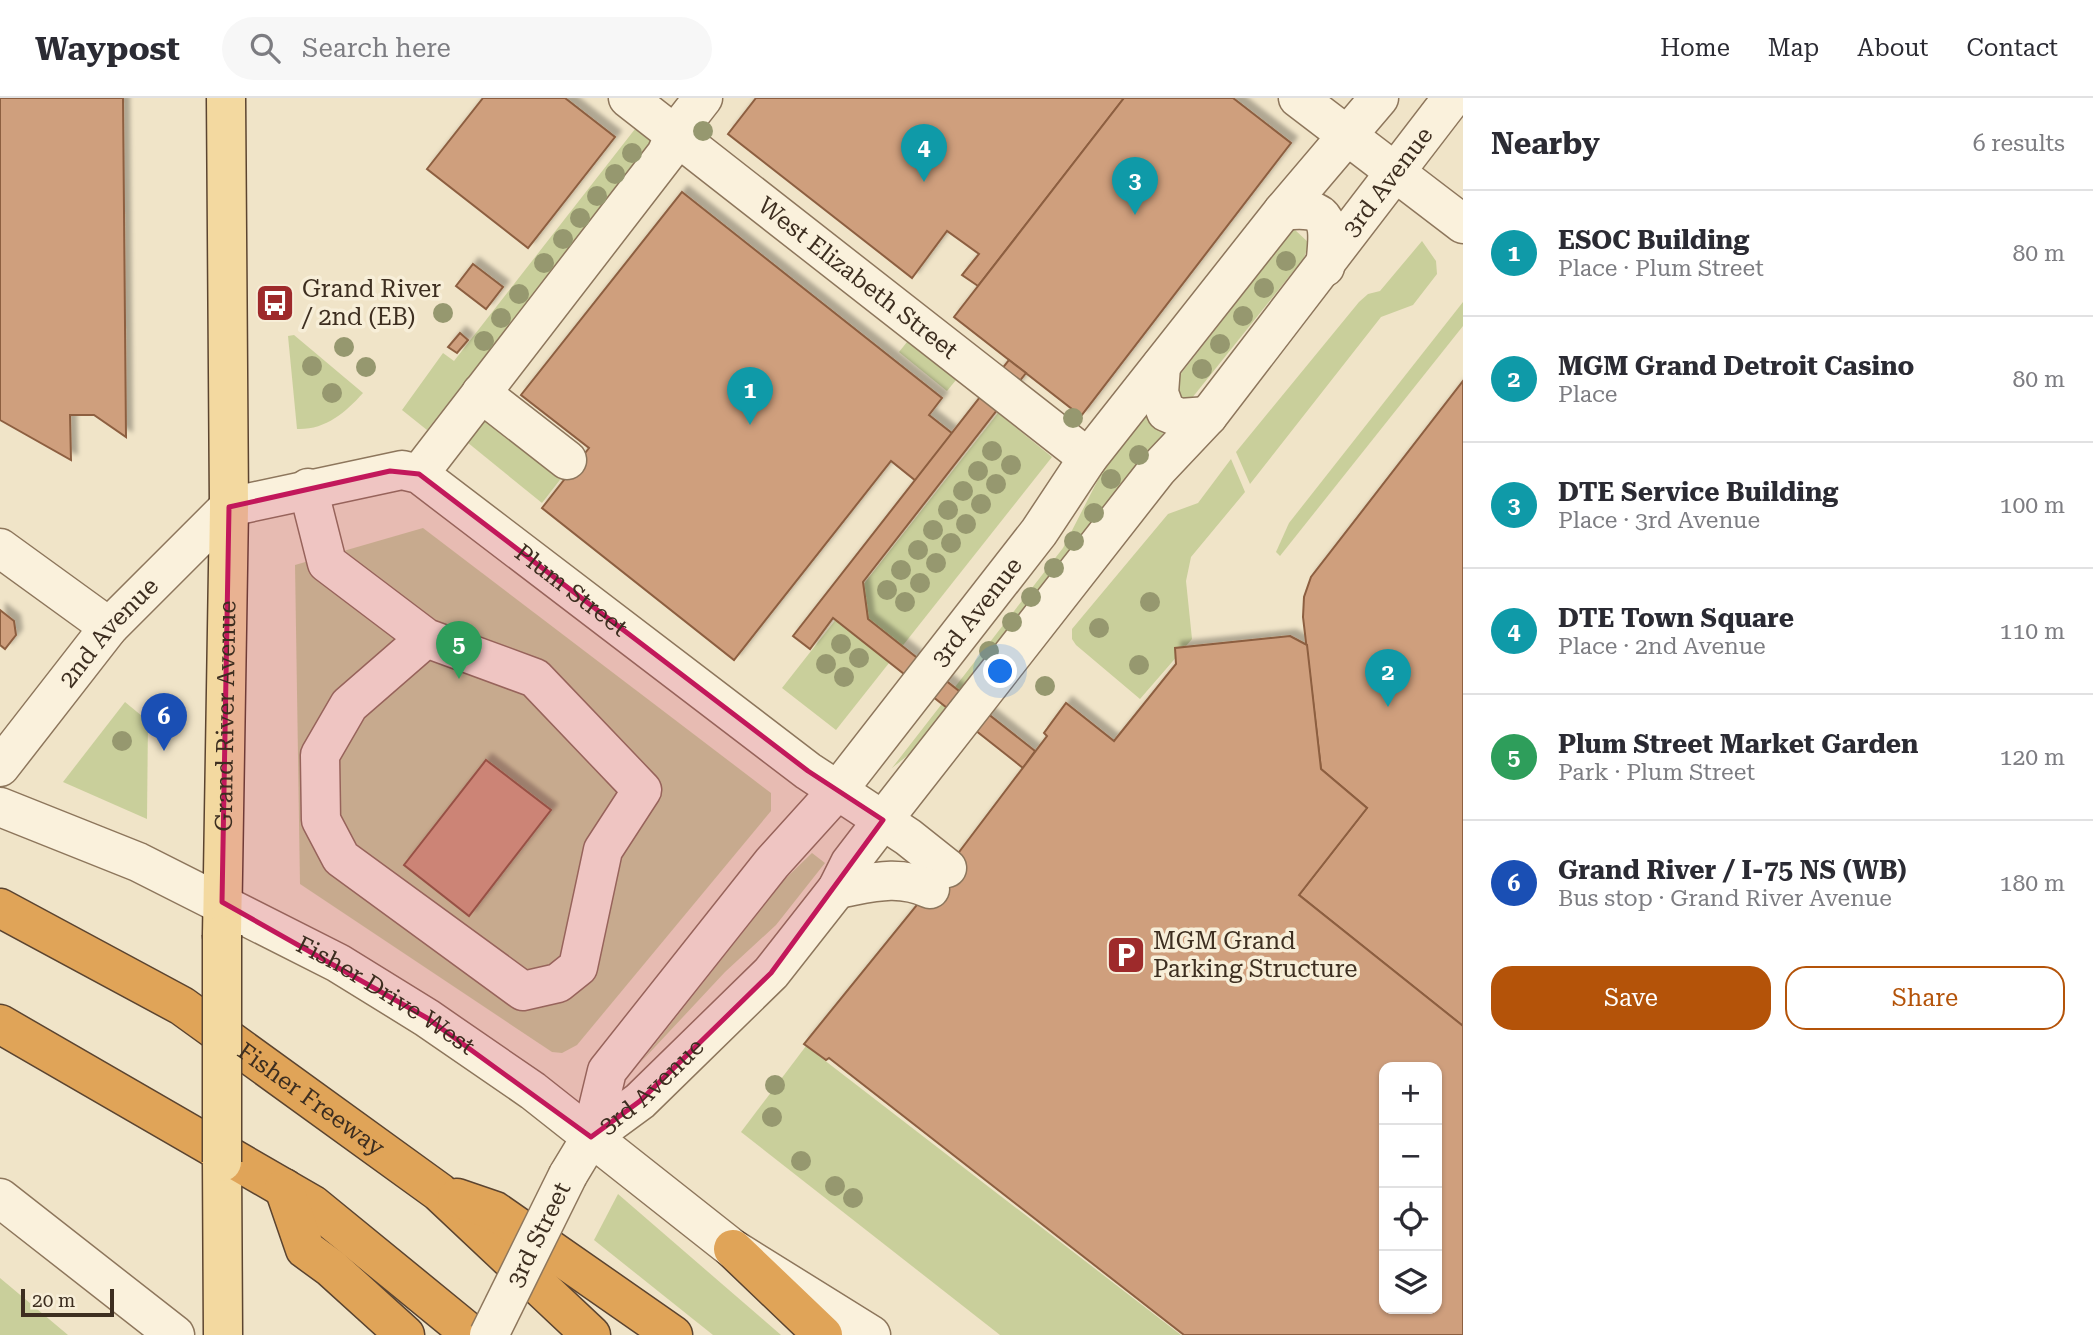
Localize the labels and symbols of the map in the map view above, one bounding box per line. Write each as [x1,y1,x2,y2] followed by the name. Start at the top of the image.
[1337,121,1439,242] street label: 3rd Avenue
[901,124,947,182] pin: 4
[1112,157,1158,215] pin: 3
[753,191,963,365] street label: West Elizabeth Street
[301,275,441,331] place label: Grand River / 2nd (EB)
[254,282,296,324] bus stop icon: Grand River / 2nd (EB)
[727,367,773,425] pin: 1
[509,538,633,642] street label: Plum Street
[926,552,1028,672] street label: 3rd Avenue
[53,572,164,693] street label: 2nd Avenue
[210,600,241,832] street label: Grand River Avenue
[436,621,482,679] pin: 5
[1365,649,1411,707] pin: 2
[983,654,1017,688] your location
[141,693,187,751] pin: 6
[1153,927,1357,983] place label: MGM Grand Parking Structure
[292,930,480,1061] street label: Fisher Drive West
[1105,934,1147,976] parking icon: MGM Grand Parking Structure
[594,1033,710,1140] street label: 3rd Avenue
[232,1037,391,1162] street label: Fisher Freeway
[501,1177,576,1292] street label: 3rd Street
[21,1286,114,1318] scale bar

